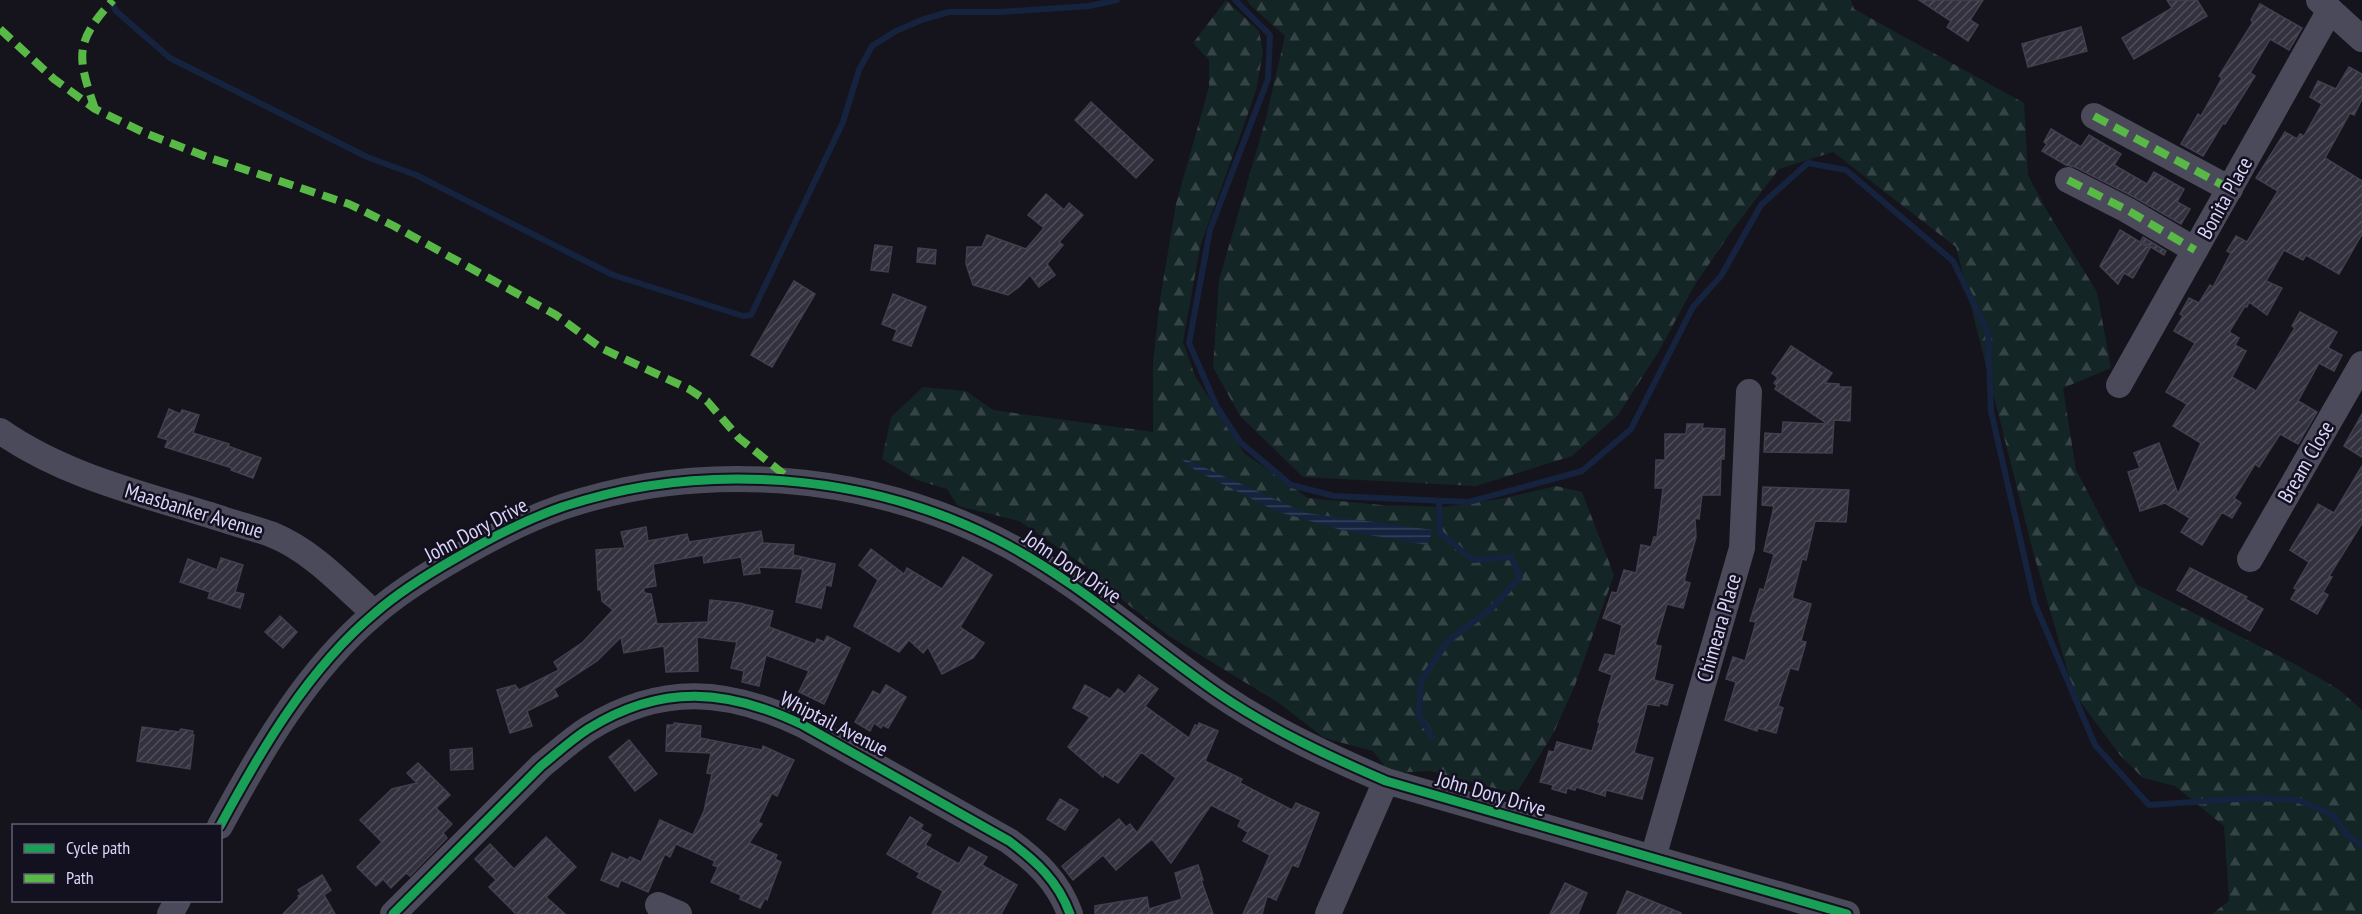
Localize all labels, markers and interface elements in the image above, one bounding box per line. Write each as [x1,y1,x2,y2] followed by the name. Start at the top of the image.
[2191,152,2258,244] street label: Bonita Place
[2271,416,2340,508] street label: Bream Close
[122,477,267,544] street label: Maasbanker Avenue
[419,491,532,568] street label: John Dory Drive
[1017,523,1127,609] street label: John Dory Drive
[1690,571,1747,685] street label: Chimeara Place
[776,685,893,762] street label: Whiptail Avenue
[1432,765,1549,822] street label: John Dory Drive
[12,824,222,902] legend
[66,836,130,859] text: Cycle path
[66,866,94,889] text: Path

